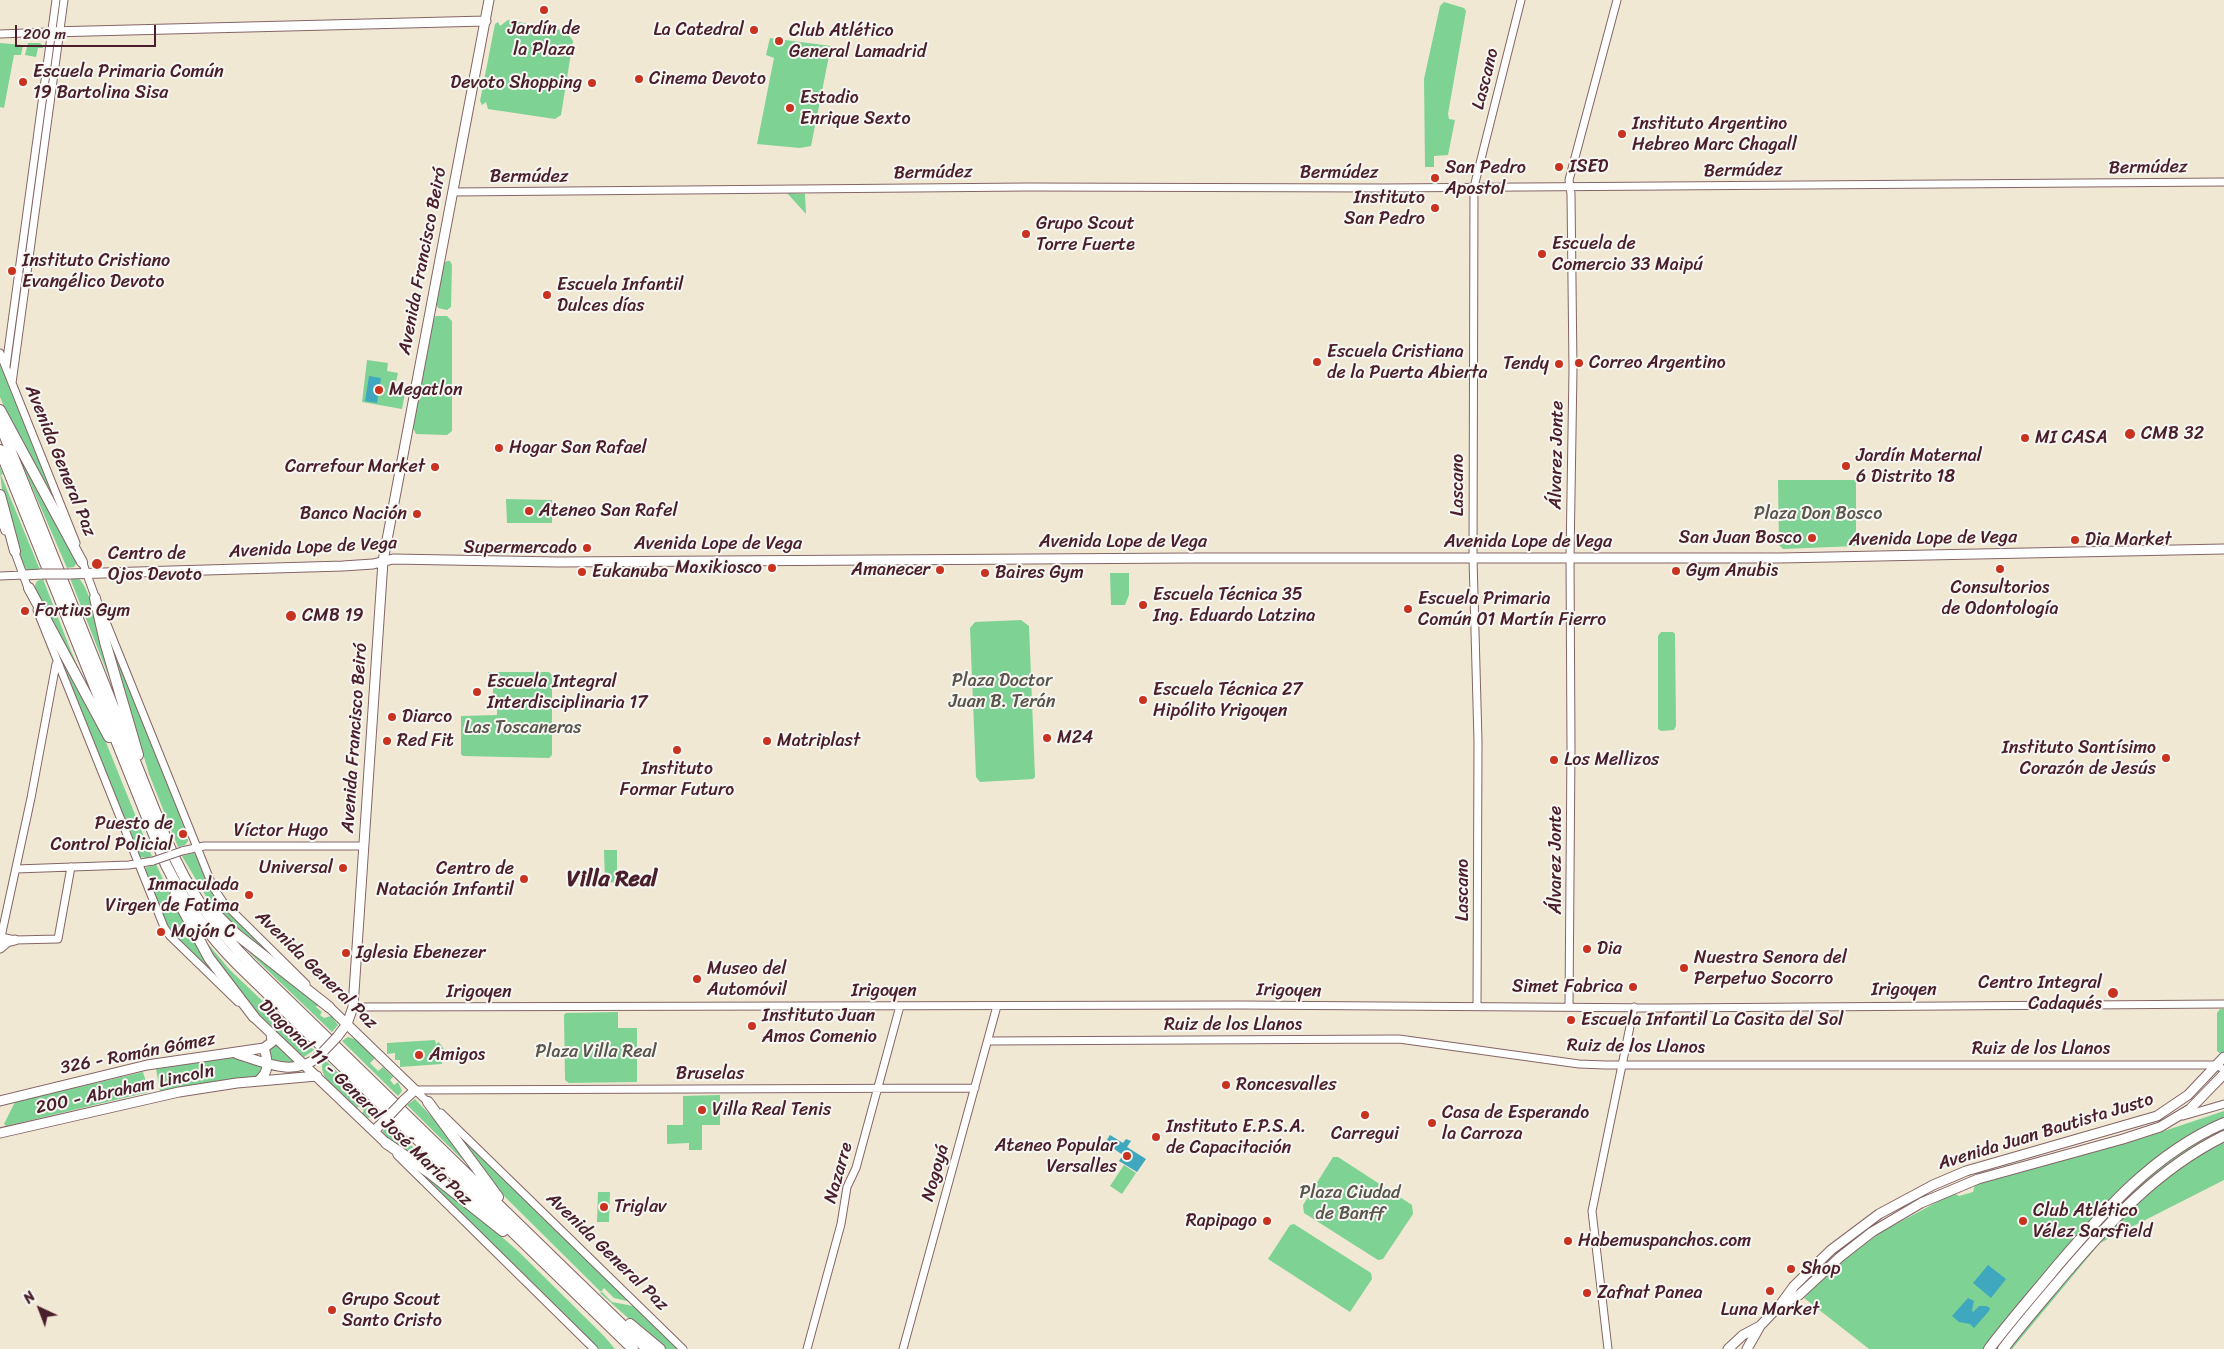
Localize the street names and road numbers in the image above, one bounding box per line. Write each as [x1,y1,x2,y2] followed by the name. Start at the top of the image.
[1468,46,1504,112] street label: Lascano
[2108,157,2188,179] street label: Bermúdez
[1703,160,1783,182] street label: Bermúdez
[893,162,973,184] street label: Bermúdez
[1300,162,1378,184] street label: Bermúdez
[394,166,452,356] street label: Avenida Francisco Beiró
[490,166,568,188] street label: Bermúdez
[20,382,100,540] street label: Avenida General Paz
[1545,401,1569,509] street label: Álvarez Jonte
[1447,454,1469,516] street label: Lascano
[1849,527,2017,551] street label: Avenida Lope de Vega
[1039,531,1207,553] street label: Avenida Lope de Vega
[1444,531,1612,553] street label: Avenida Lope de Vega
[228,533,398,563] street label: Avenida Lope de Vega
[634,533,802,555] street label: Avenida Lope de Vega
[338,642,372,834] street label: Avenida Francisco Beiró
[1545,806,1567,914] street label: Álvarez Jonte
[234,820,328,842] street label: Víctor Hugo
[1452,859,1474,921] street label: Lascano
[250,906,382,1034] street label: Avenida General Paz
[1871,979,1937,1001] street label: Irigoyen
[851,980,917,1002] street label: Irigoyen
[1256,980,1322,1002] street label: Irigoyen
[446,981,512,1003] street label: Irigoyen
[254,995,476,1211] street label: Diagonal 11 - General José María Paz
[1164,1014,1302,1036] street label: Ruiz de los Llanos
[59,1028,217,1080] street label: 326 - Román Gómez
[1567,1035,1705,1059] street label: Ruiz de los Llanos
[1972,1038,2110,1060] street label: Ruiz de los Llanos
[34,1061,216,1119] street label: 200 - Abraham Lincoln
[676,1063,744,1085] street label: Bruselas
[1936,1089,2156,1175] street label: Avenida Juan Bautista Justo
[820,1140,858,1206] street label: Nazarre
[918,1142,954,1204] street label: Nogoyá
[541,1188,673,1316] street label: Avenida General Paz

